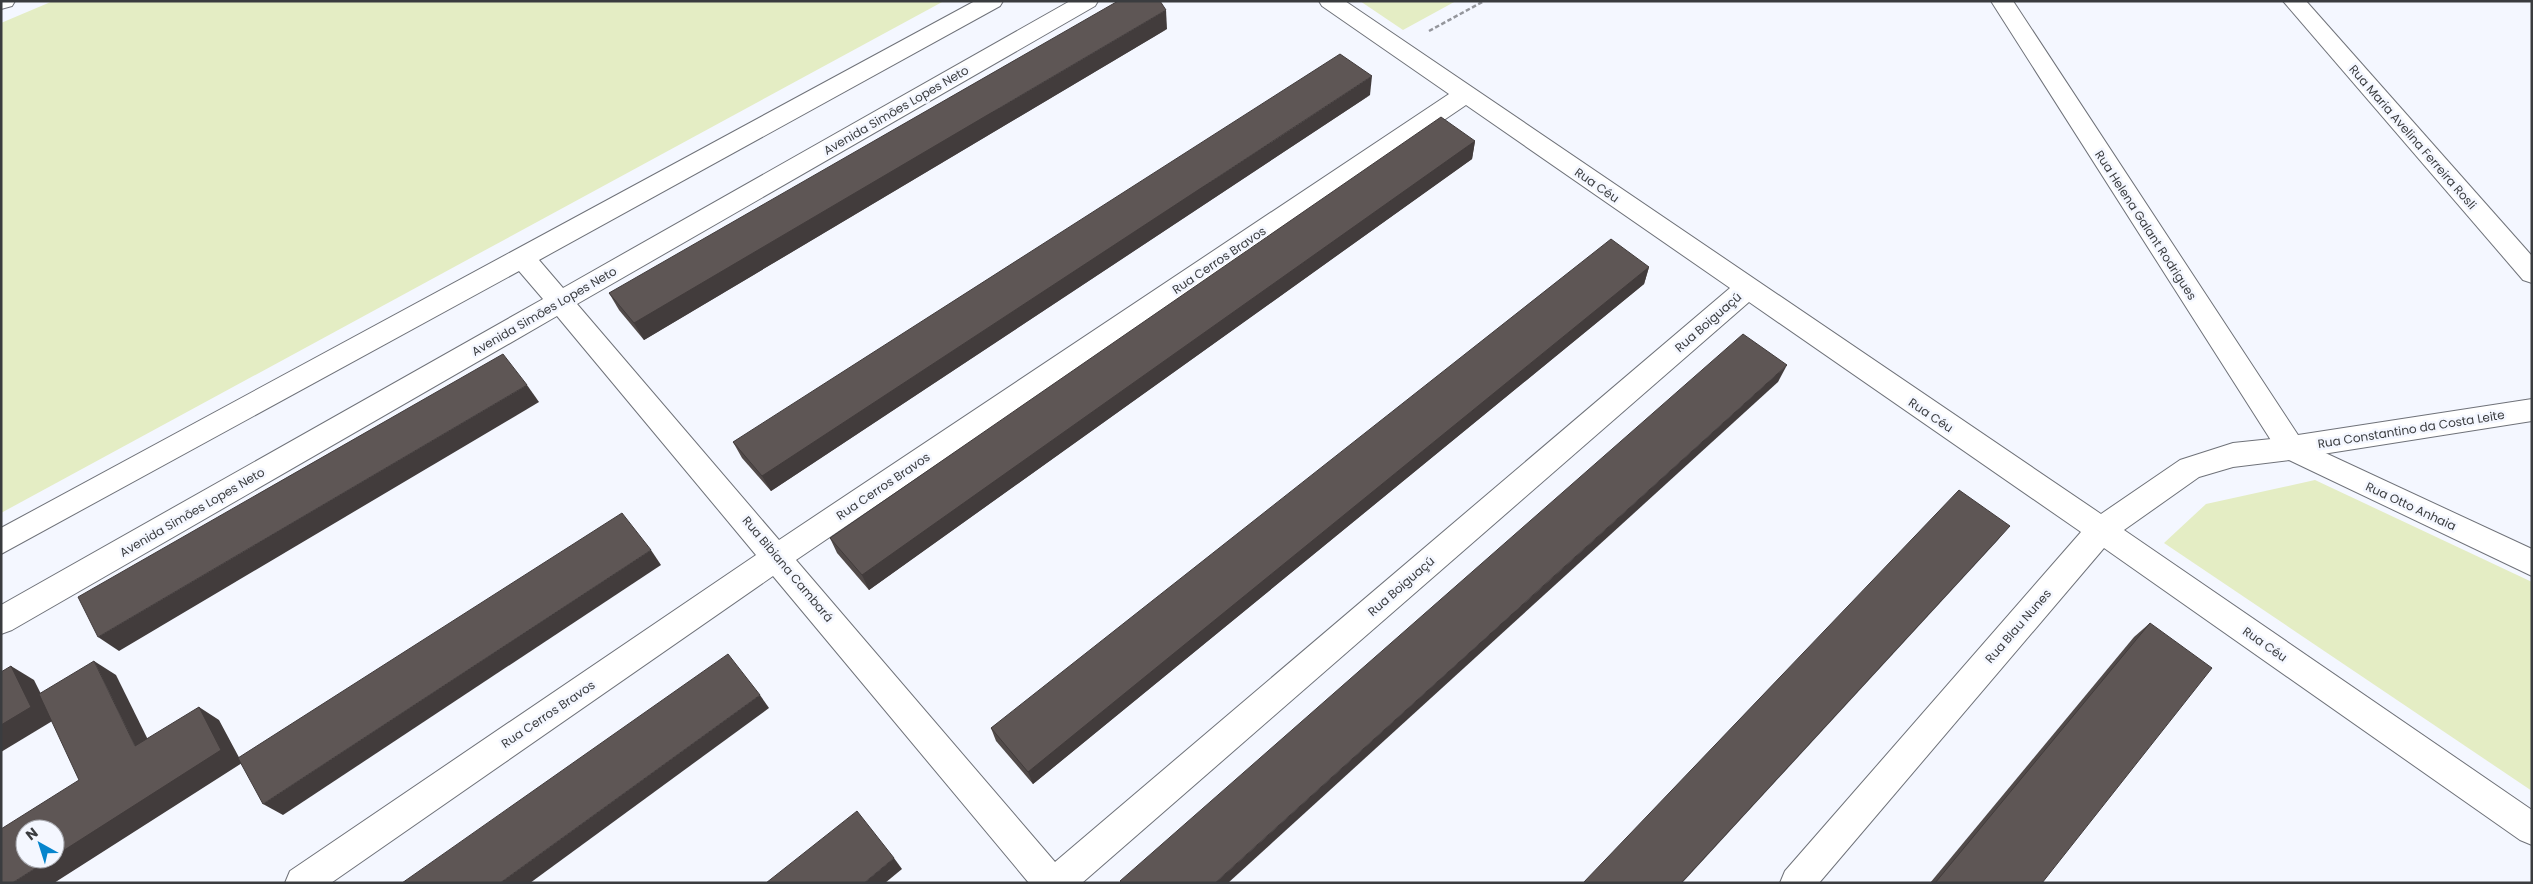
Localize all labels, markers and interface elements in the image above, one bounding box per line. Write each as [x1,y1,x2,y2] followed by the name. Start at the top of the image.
[820,61,972,159] street label: Avenida Simões Lopes Neto
[2345,61,2481,213] street label: Rua Maria Avelina Ferreira Rosli
[2091,147,2201,303] street label: Rua Helena Galant Rodrigues
[1571,164,1623,206] street label: Rua Céu
[1169,222,1269,298] street label: Rua Cerros Bravos
[468,262,620,360] street label: Avenida Simões Lopes Neto
[1671,288,1745,356] street label: Rua Boiguaçú
[1905,394,1957,436] street label: Rua Céu
[2316,406,2506,452] street label: Rua Constantino da Costa Leite
[833,448,933,524] street label: Rua Cerros Bravos
[116,463,268,561] street label: Avenida Simões Lopes Neto
[2363,478,2459,534] street label: Rua Otto Anhaia
[739,512,837,626] street label: Rua Bibiana Cambará
[1364,552,1438,620] street label: Rua Boiguaçú
[1981,585,2055,667] street label: Rua Blau Nunes
[2239,623,2291,665] street label: Rua Céu
[498,676,598,752] street label: Rua Cerros Bravos
[15,819,65,869] north arrow
[21,823,42,845] text: N

